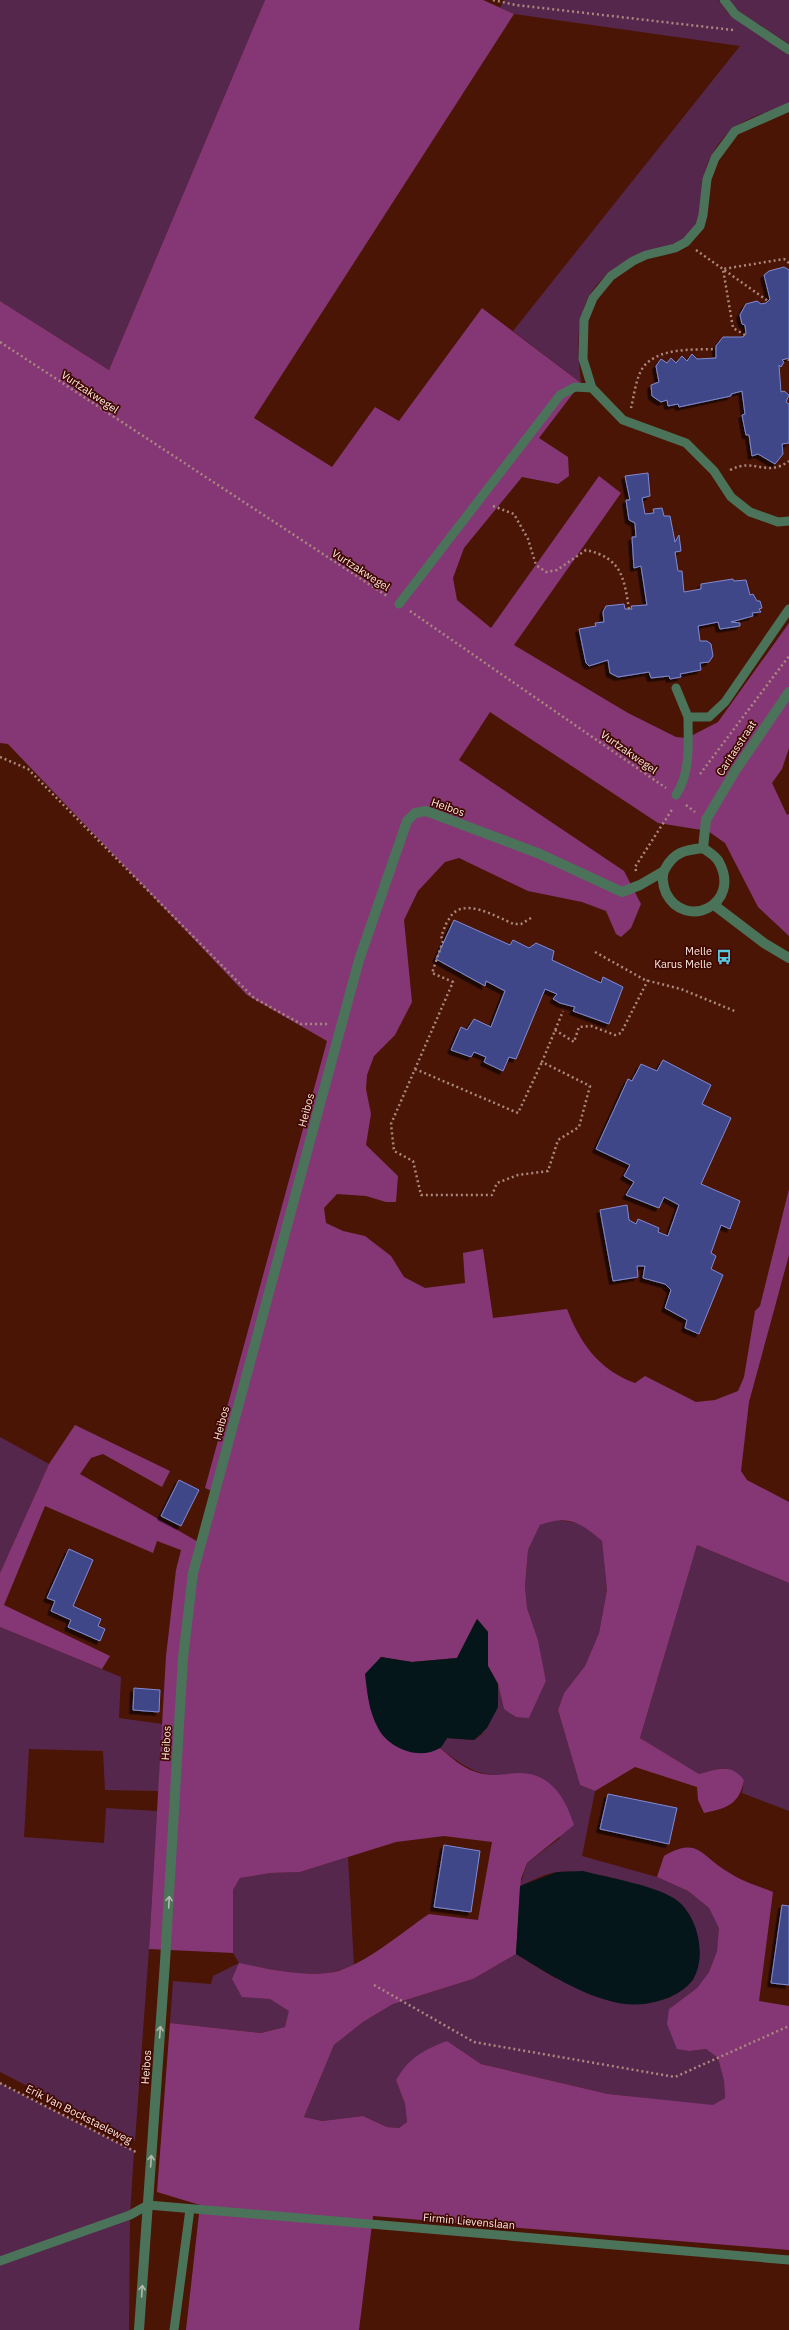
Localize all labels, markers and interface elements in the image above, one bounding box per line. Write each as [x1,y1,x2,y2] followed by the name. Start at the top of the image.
[58,368,122,416] street label: Vurtzakwegel
[329,546,393,594] street label: Vurtzakwegel
[713,718,759,778] street label: Caritasstraat
[598,727,660,777] street label: Vurtzakwegel
[429,795,467,819] street label: Heibos
[654,944,712,971] place label: Melle Karus Melle
[715,948,733,966] bus stop icon: Melle Karus Melle
[295,1092,317,1128] street label: Heibos
[210,1405,232,1441] street label: Heibos
[158,1725,174,1761] street label: Heibos
[165,1896,172,1909] one-way arrow
[157,2026,164,2039] one-way arrow
[138,2049,154,2085] street label: Heibos
[23,2081,135,2147] street label: Erik Van Bockstaeleweg
[148,2155,155,2168] one-way arrow
[422,2210,516,2232] street label: Firmin Lievenslaan
[138,2285,145,2298] one-way arrow

